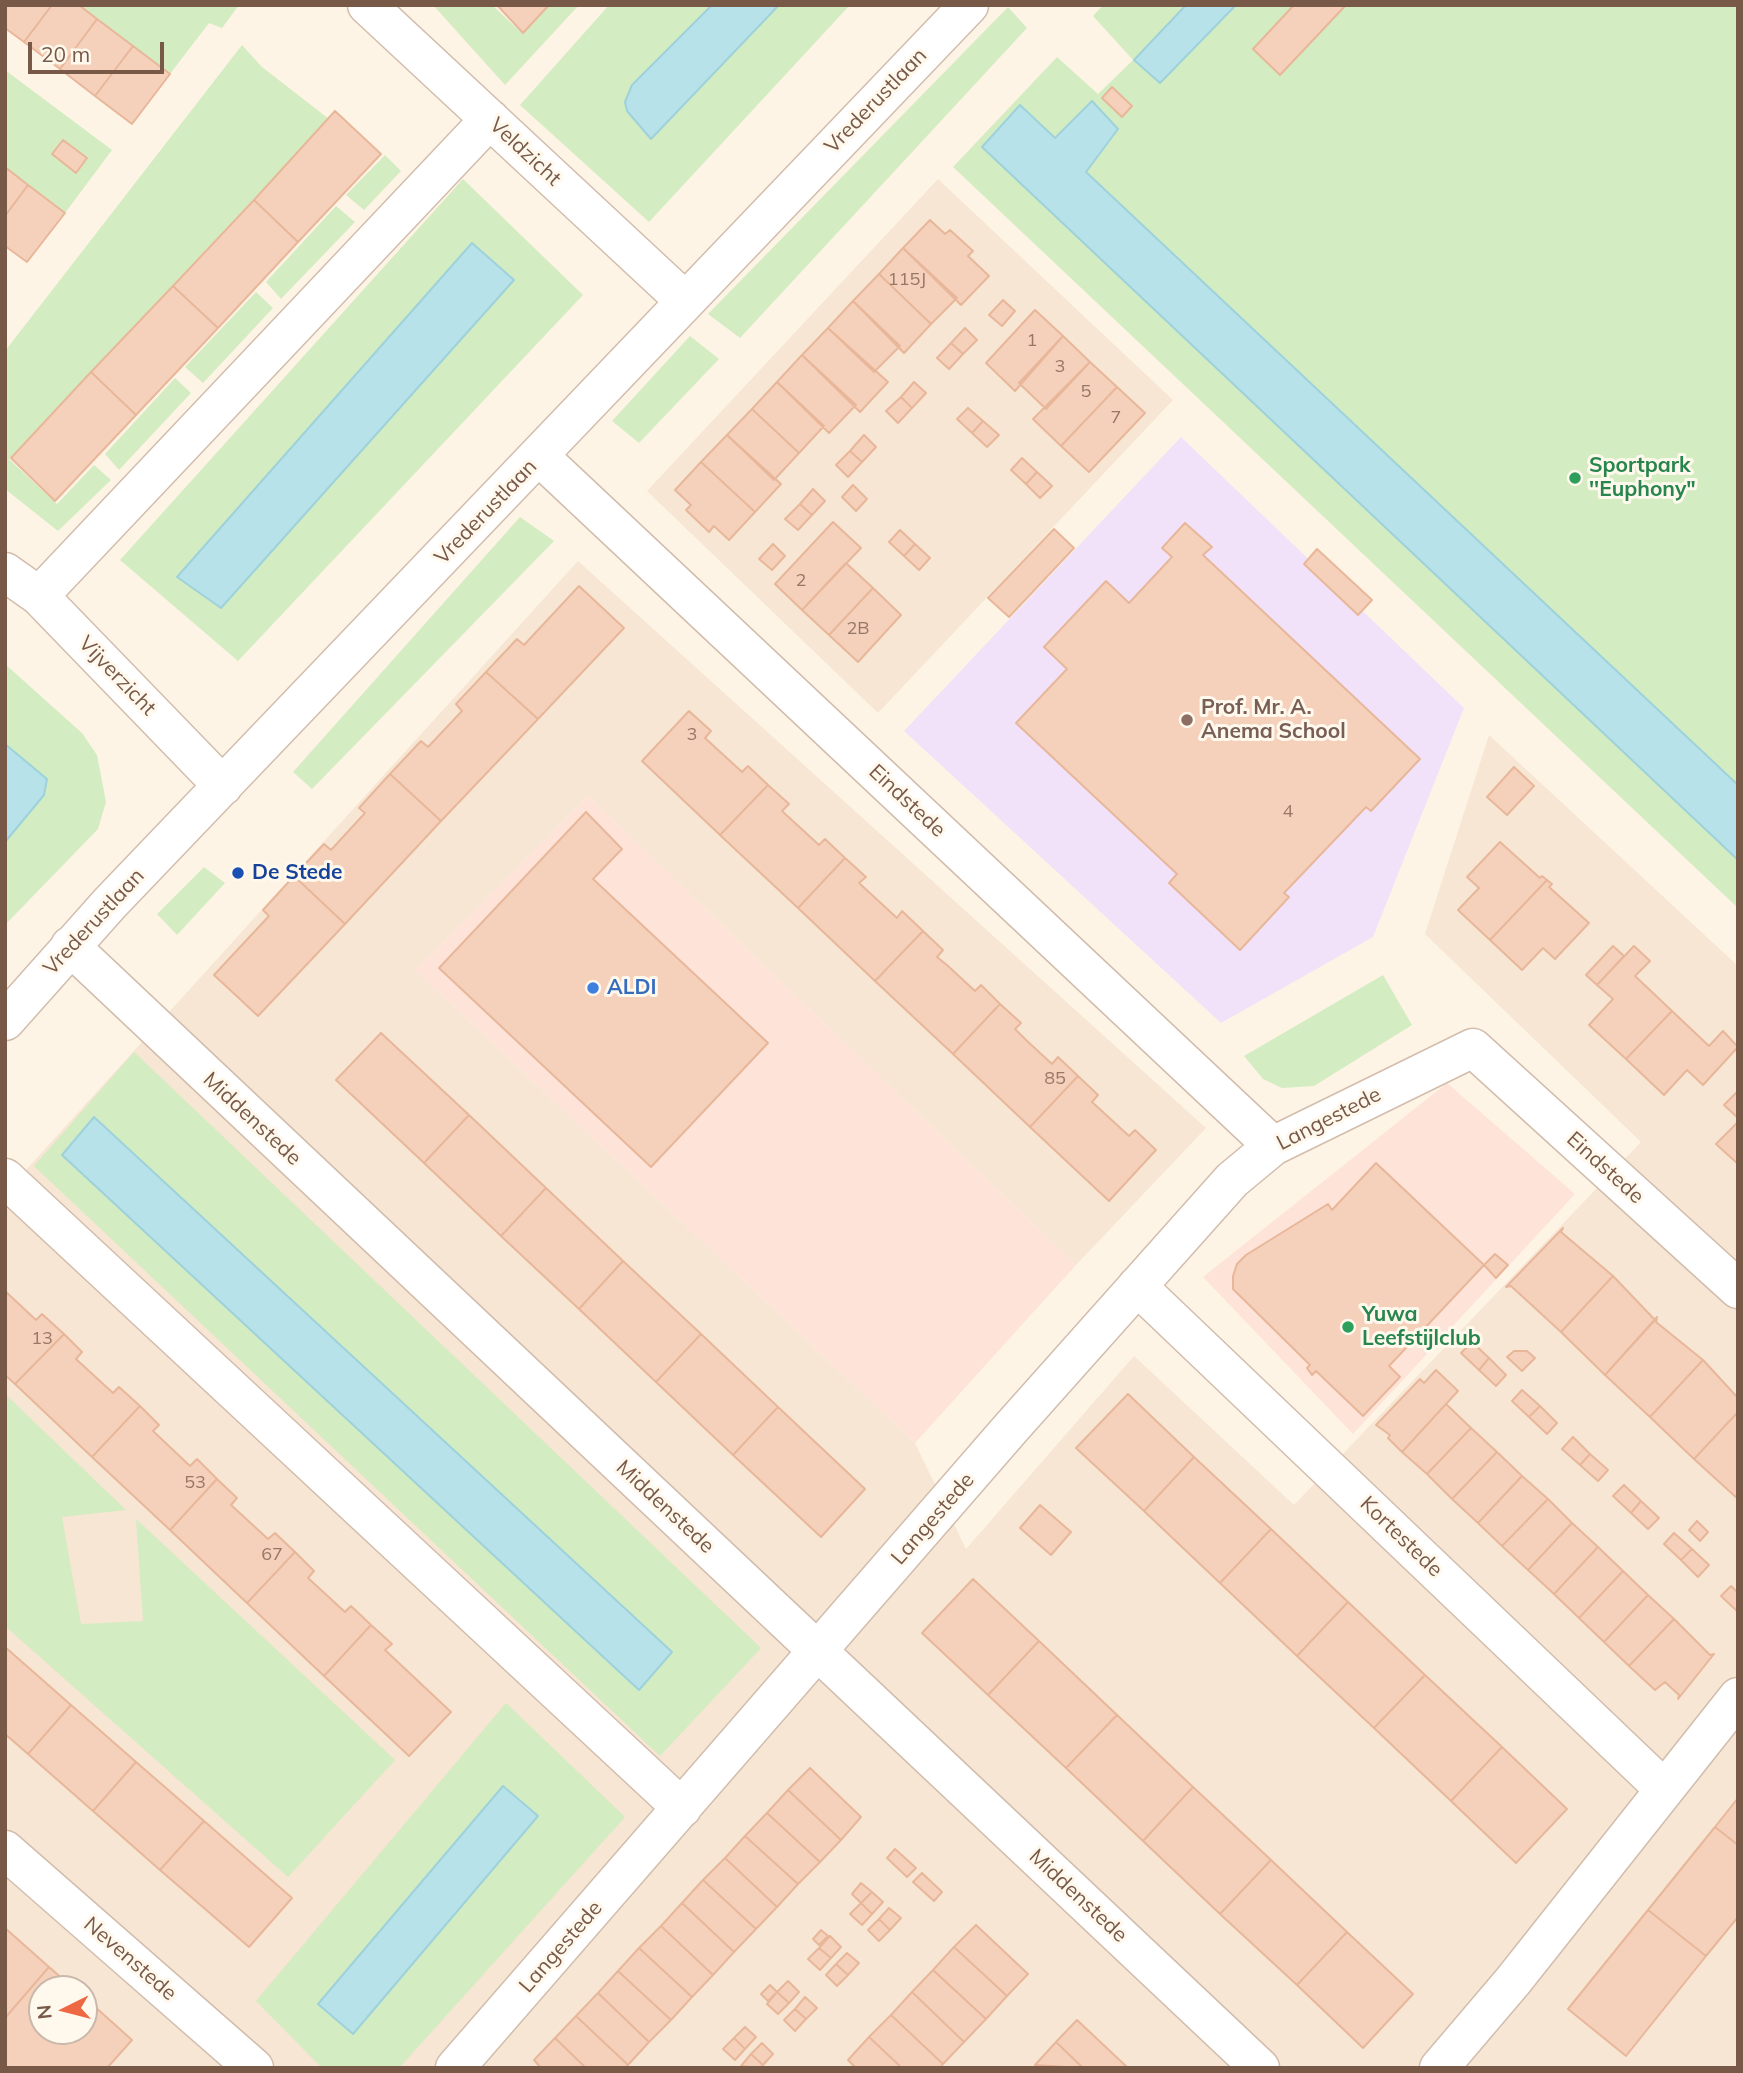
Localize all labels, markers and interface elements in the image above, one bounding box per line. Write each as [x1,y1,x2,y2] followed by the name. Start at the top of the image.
[32,28,168,72] scale bar
[41,41,90,67] text: 20 m
[820,43,932,159] street label: Vrederustlaan
[484,113,566,191] street label: Veldzicht
[888,269,926,291] house number: 115J
[1027,330,1037,352] house number: 1
[1055,356,1065,378] house number: 3
[1081,381,1091,403] house number: 5
[1111,407,1121,429] house number: 7
[1589,453,1696,503] place label: Sportpark ''Euphony"
[430,454,542,570] street label: Vrederustlaan
[1567,470,1583,486] marker: Sportpark ''Euphony"
[796,570,806,592] house number: 2
[846,618,870,640] house number: 2B
[73,631,161,721] street label: Vijverzicht
[1201,695,1346,745] place label: Prof. Mr. A. Anema School
[1179,712,1195,728] marker: Prof. Mr. A. Anema School
[687,724,697,746] house number: 3
[864,759,950,843] street label: Eindstede
[1283,801,1293,823] house number: 4
[252,860,343,886] place label: De Stede
[38,864,150,980] street label: Vrederustlaan
[230,865,246,881] marker: De Stede
[607,975,656,1001] place label: ALDI
[585,980,601,996] marker: ALDI
[198,1067,306,1171] street label: Middenstede
[1044,1068,1066,1090] house number: 85
[1273,1082,1385,1156] street label: Langestede
[1561,1127,1649,1209] street label: Eindstede
[1362,1302,1481,1352] place label: Yuwa Leefstijlclub
[1340,1319,1356,1335] marker: Yuwa Leefstijlclub
[31,1328,53,1350] house number: 13
[611,1455,719,1559] street label: Middenstede
[886,1468,980,1570] street label: Langestede
[184,1472,206,1494] house number: 53
[1355,1491,1447,1583] street label: Kortestede
[261,1544,283,1566] house number: 67
[1024,1844,1132,1948] street label: Middenstede
[514,1896,608,1998] street label: Langestede
[78,1912,182,2006] street label: Nevenstede
[28,1975,98,2045] north arrow
[31,2004,57,2020] text: N

